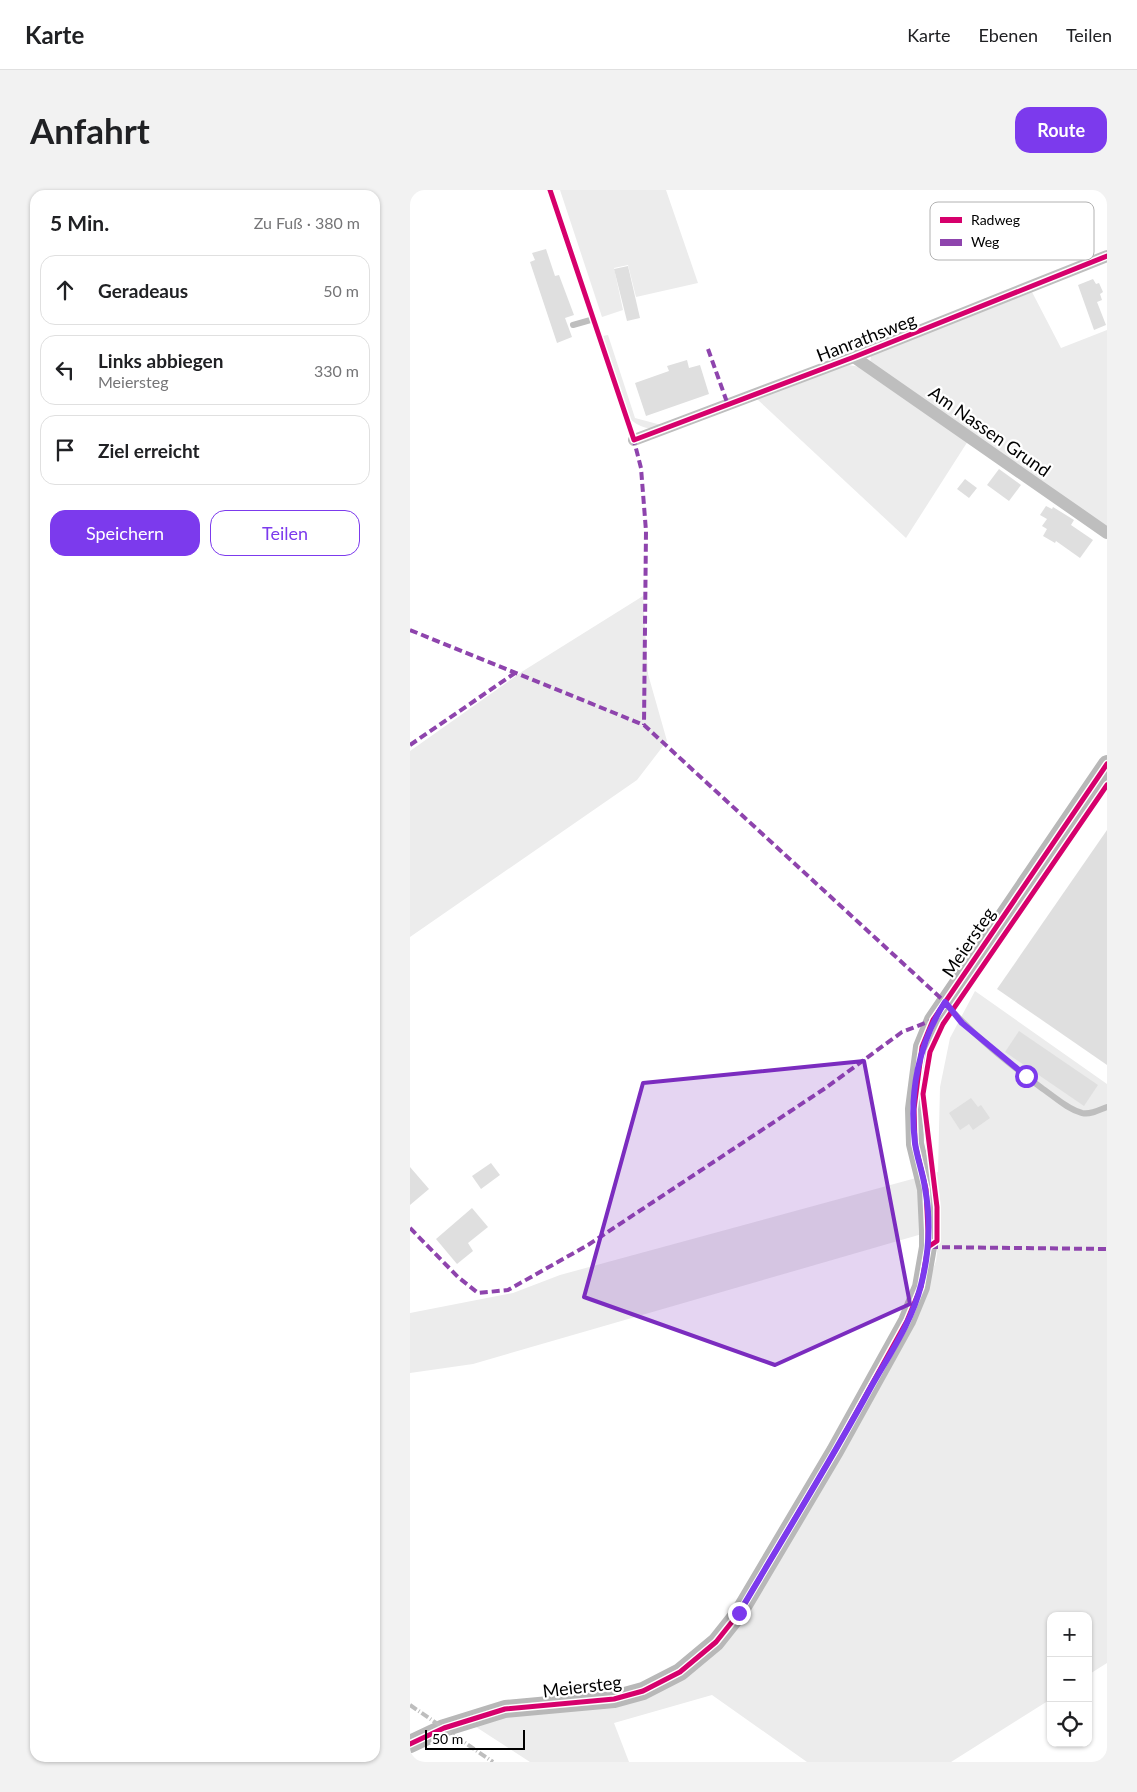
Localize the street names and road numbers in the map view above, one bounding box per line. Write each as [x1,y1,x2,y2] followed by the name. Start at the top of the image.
[813,308,919,366] street label: Hanrathsweg
[925,381,1055,481] street label: Am Nassen Grund
[937,903,999,981] street label: Meiersteg
[541,1670,623,1702] street label: Meiersteg

